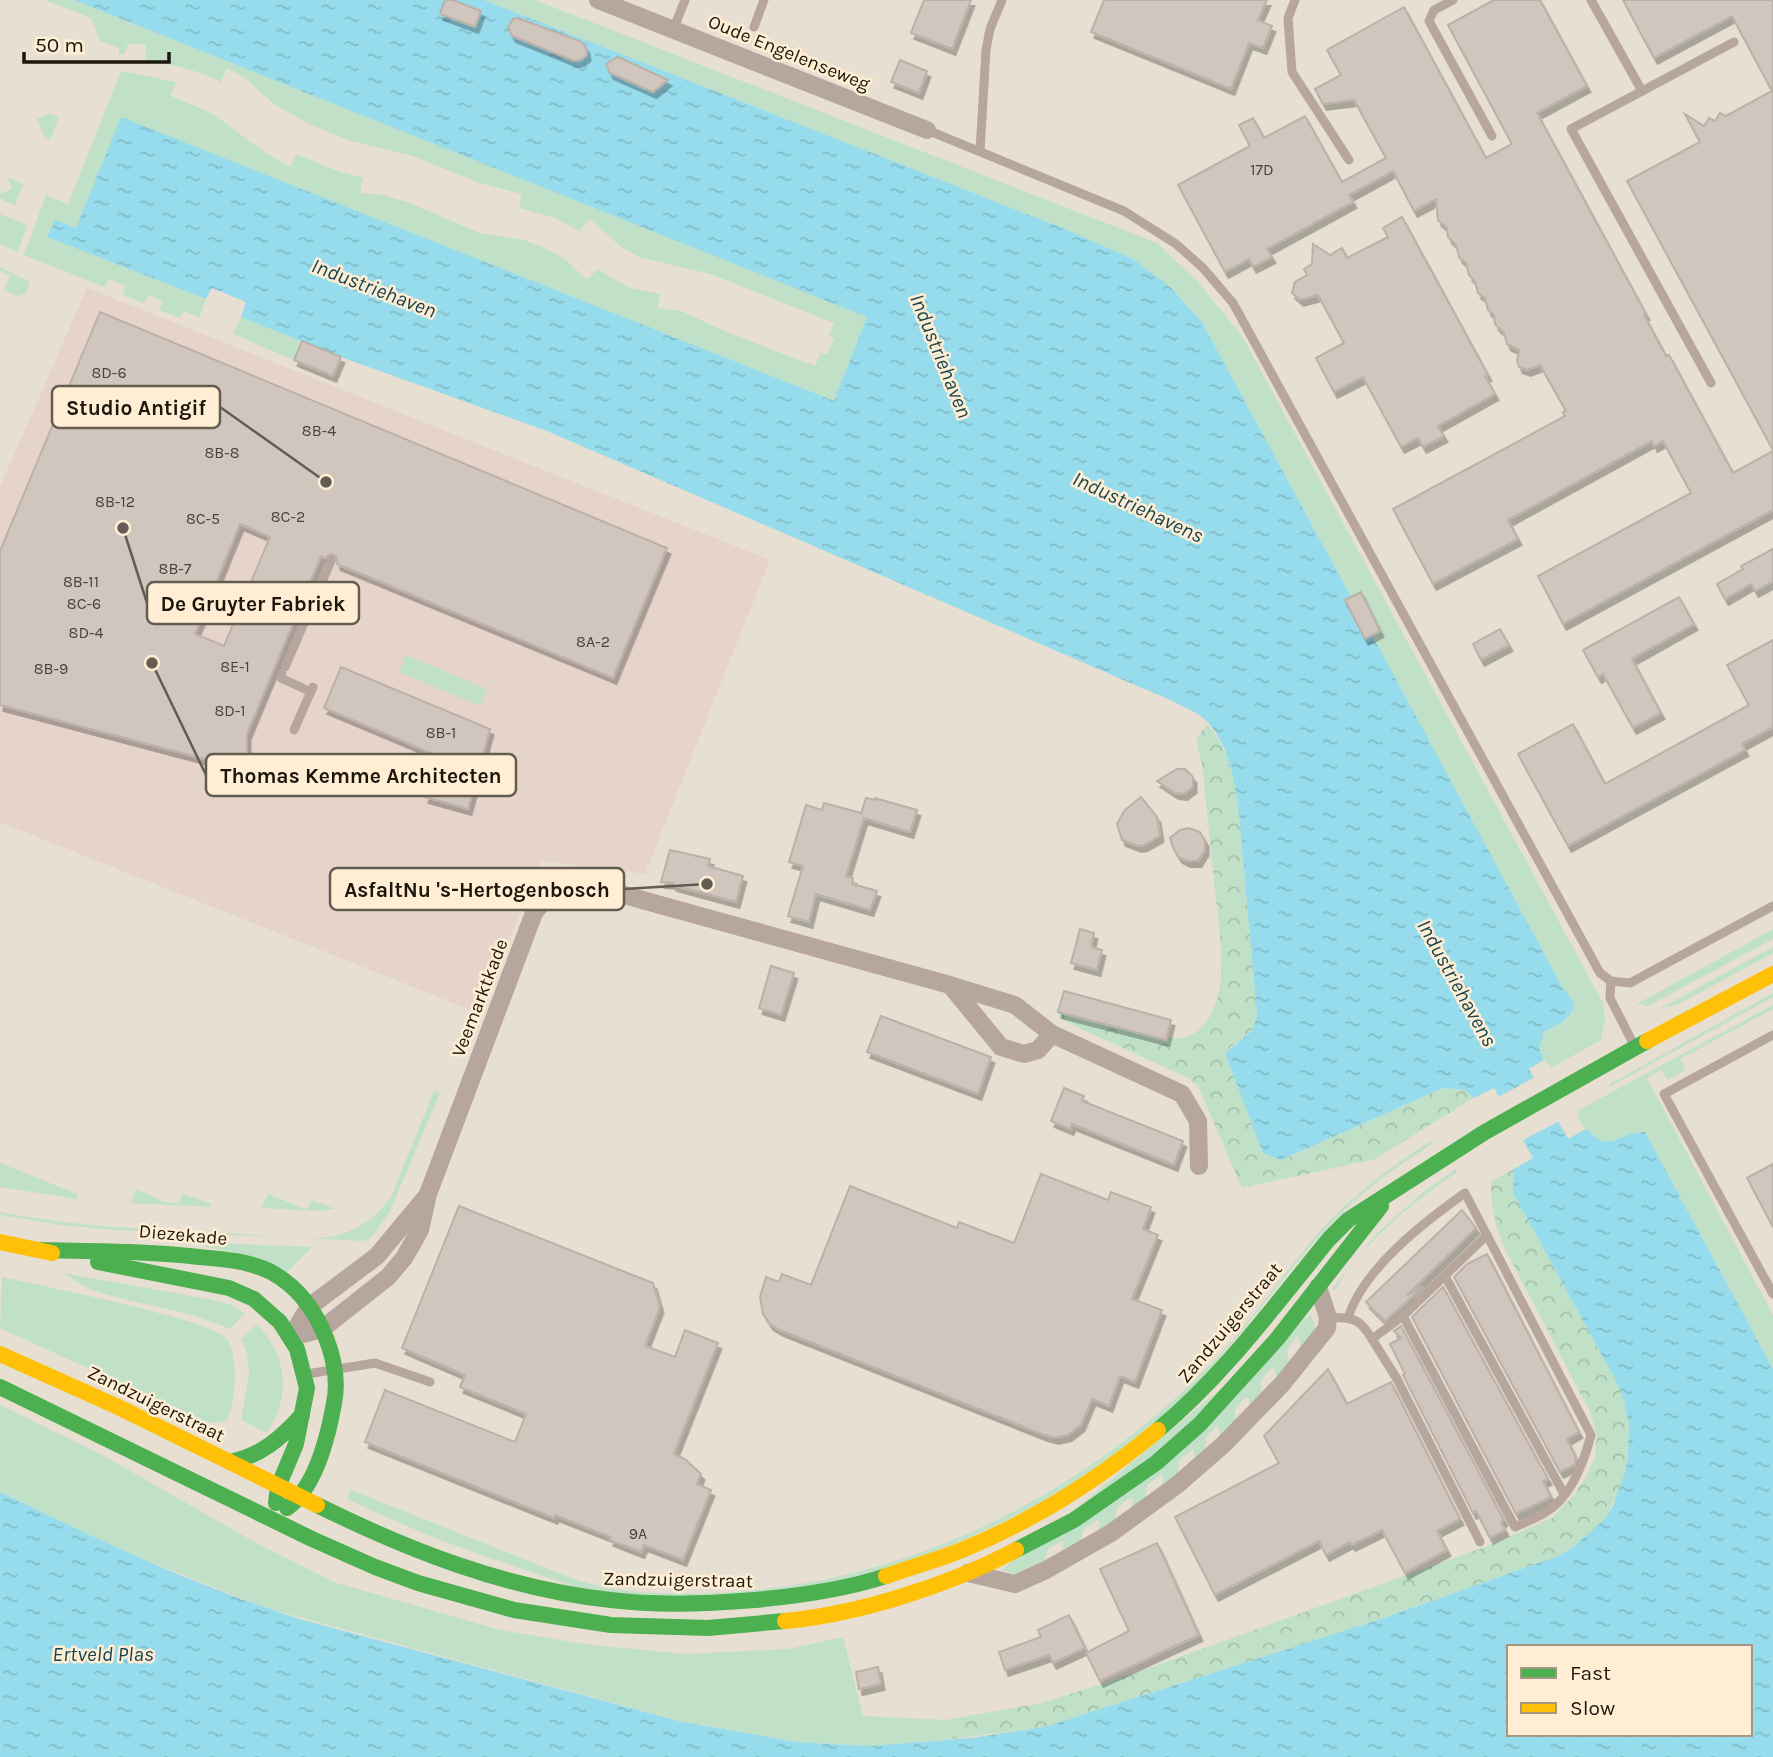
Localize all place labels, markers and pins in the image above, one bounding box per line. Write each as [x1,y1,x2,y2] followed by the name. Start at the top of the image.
[52,386,220,428] callout: Studio Antigif
[147,582,359,624] callout: De Gruyter Fabriek
[206,754,516,796] callout: Thomas Kemme Architecten
[330,868,624,910] callout: AsfaltNu 's-Hertogenbosch

